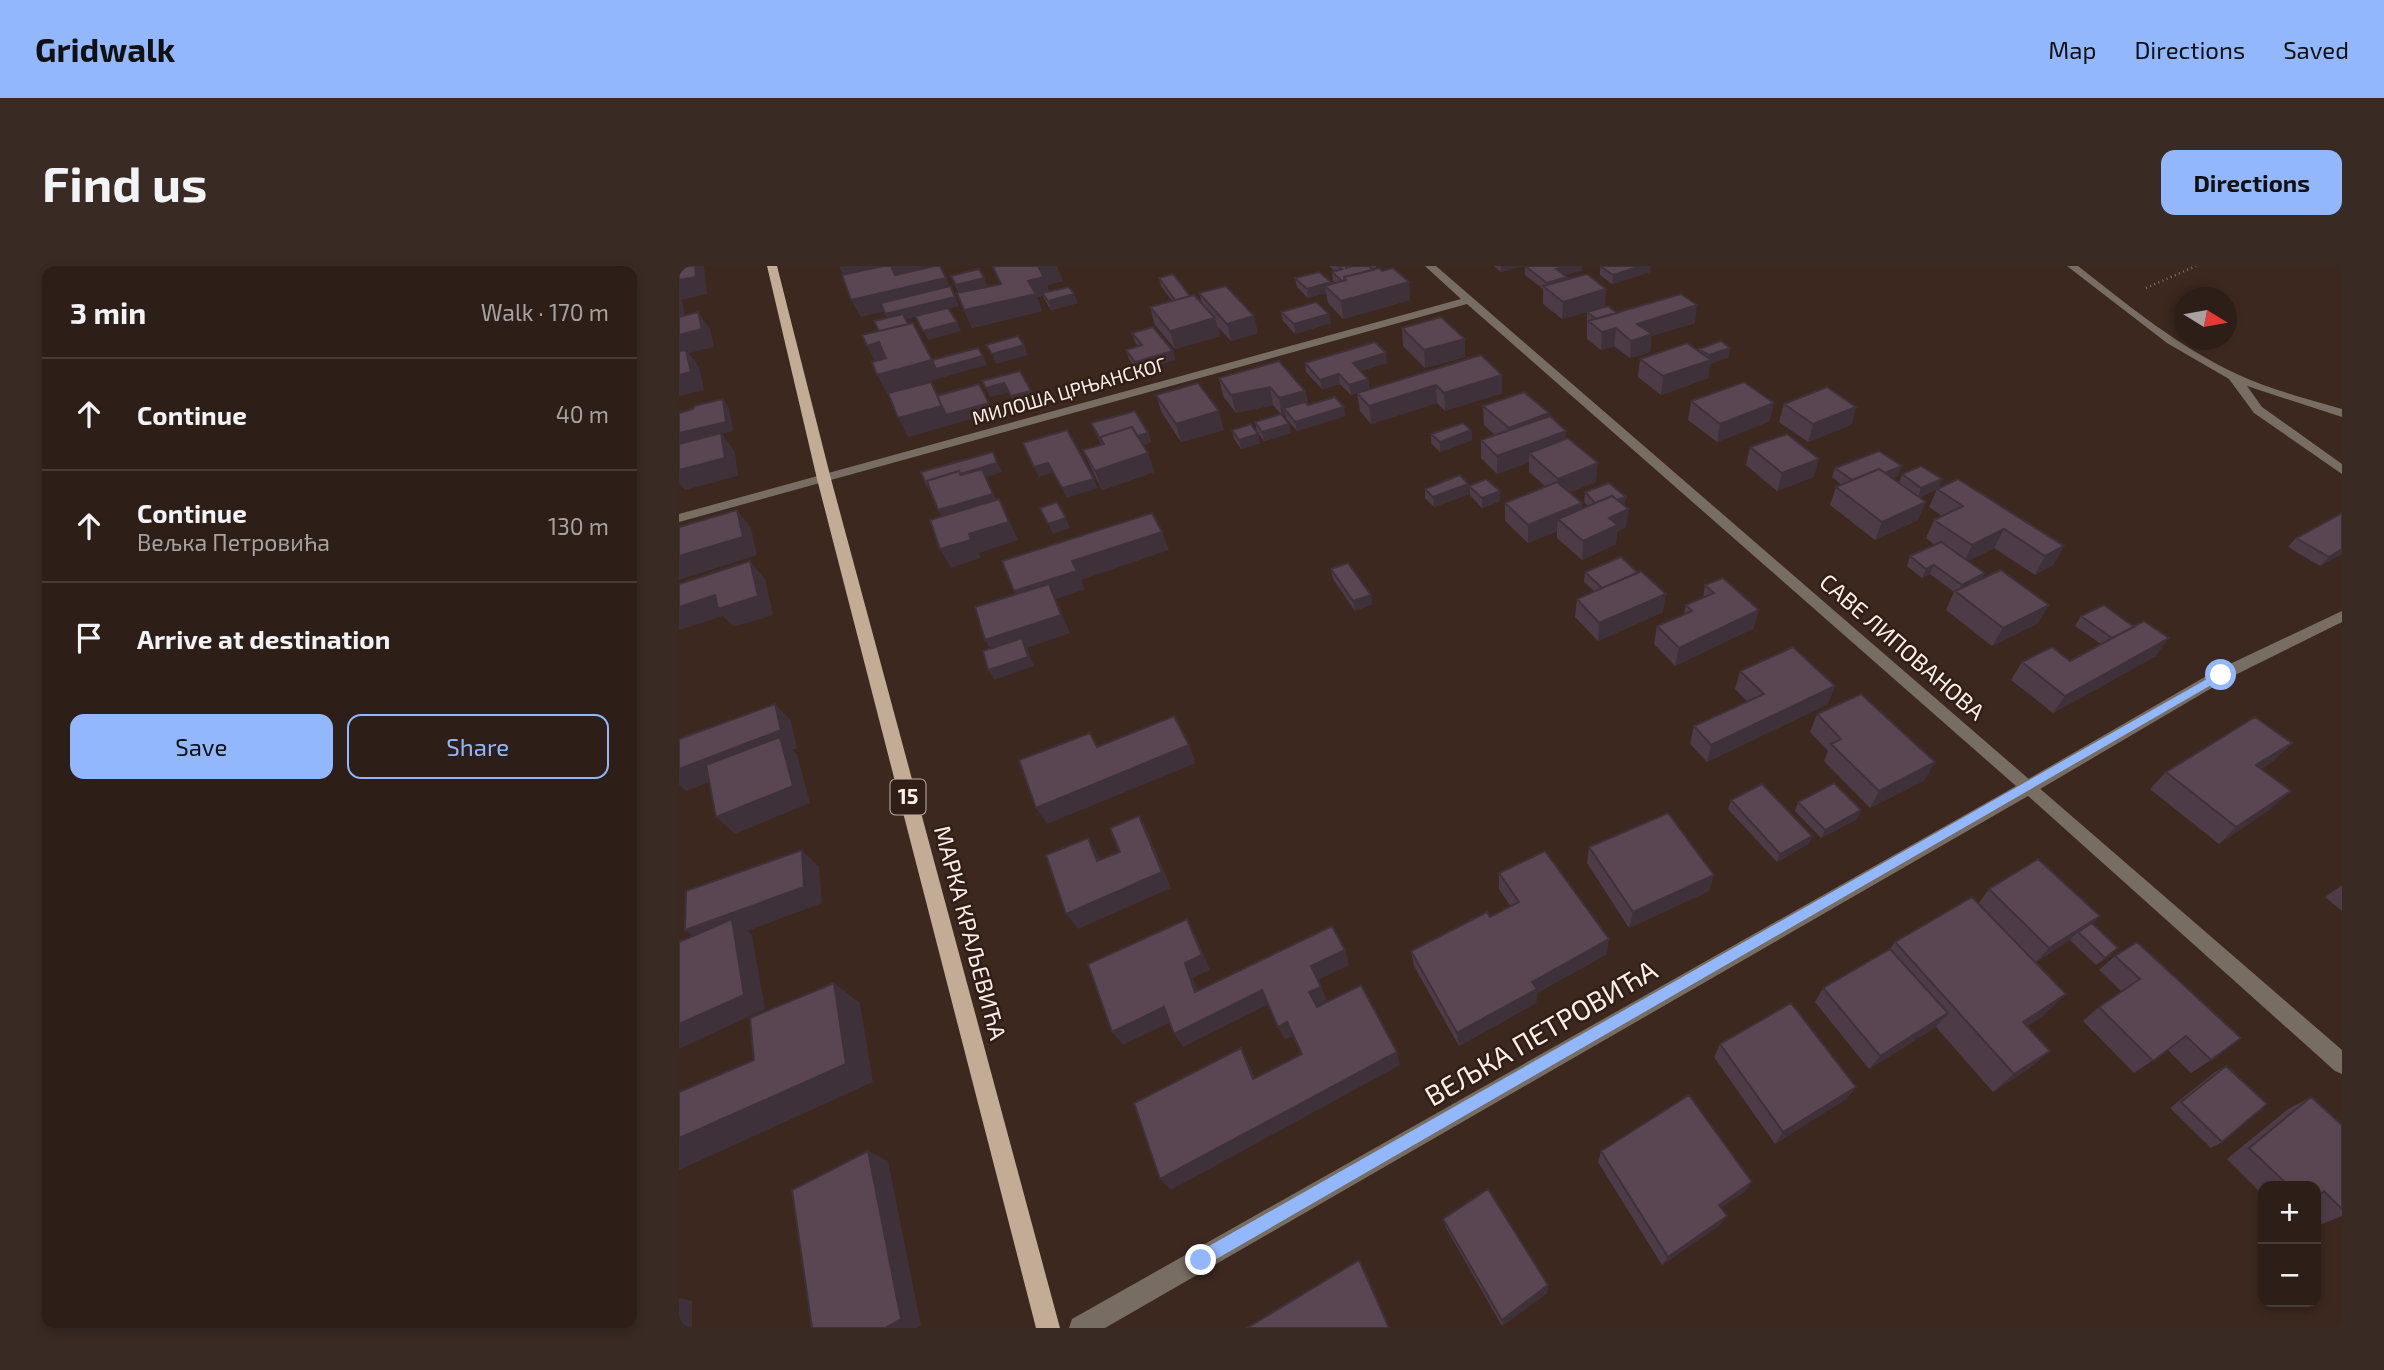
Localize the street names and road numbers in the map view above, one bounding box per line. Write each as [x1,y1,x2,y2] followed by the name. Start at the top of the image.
[969,352,1169,429] street label: МИЛОША ЦРЊАНСКОГ
[1815,567,1991,726] street label: САВЕ ЛИПОВАНОВА
[891,780,925,814] road number: 15
[929,823,1013,1043] street label: МАРКА КРАЉЕВИЋА
[1418,952,1663,1112] street label: ВЕЉКА ПЕТРОВИЋА

